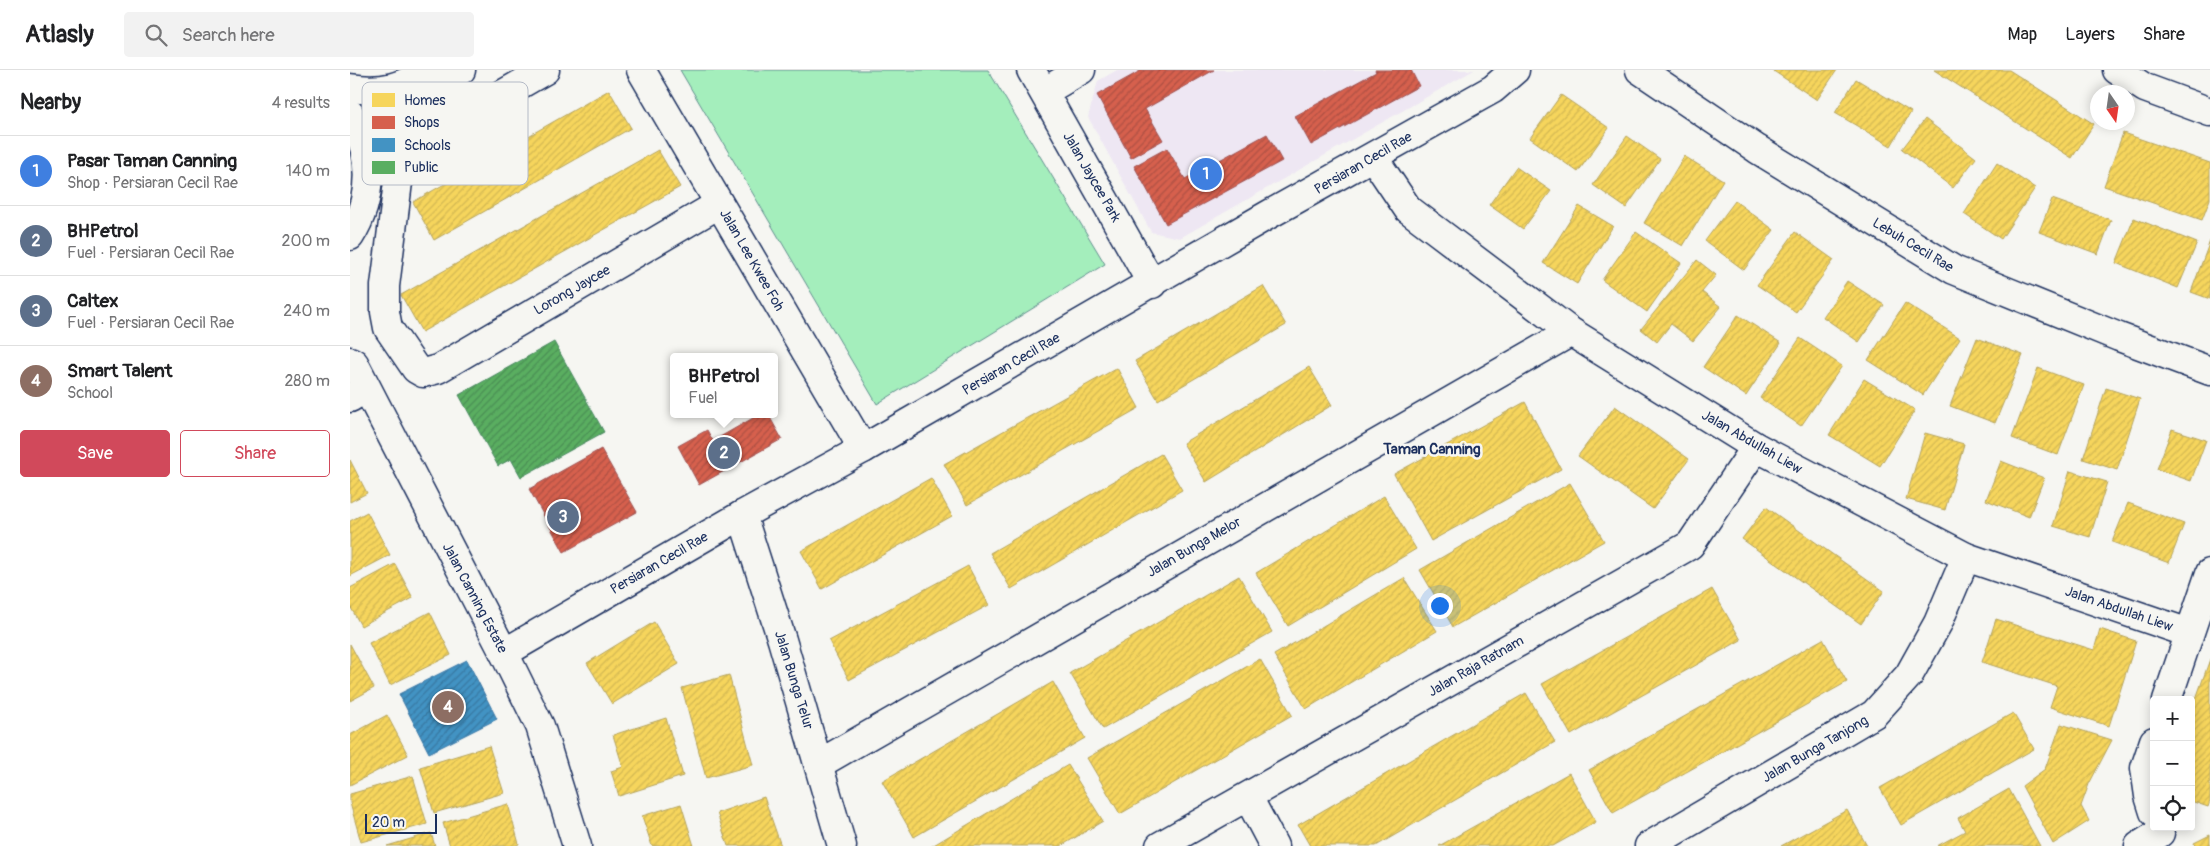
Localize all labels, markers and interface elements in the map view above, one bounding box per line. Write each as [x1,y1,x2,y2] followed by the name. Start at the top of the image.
[124,12,474,57] search box
[25,20,94,49] text: Atlasly
[142,21,170,49] icon: search
[182,23,275,47] text: Search here
[2008,23,2037,46] text: Map
[2065,23,2115,46] text: Layers
[2143,23,2185,46] text: Share
[362,82,528,185] legend
[2090,85,2135,130] north arrow
[20,89,81,116] text: Nearby
[404,92,446,109] text: Homes
[272,93,330,113] text: 4 results
[404,114,440,131] text: Shops
[1311,128,1415,198] street label: Persiaran Cecil Rae
[1059,129,1125,225] street label: Jalan Jaycee Park
[404,137,451,154] text: Schools
[67,149,237,173] text: Pasar Taman Canning
[1190,155,1222,193] pin: 1
[404,159,439,176] text: Public
[33,161,39,181] text: 1
[286,161,330,181] text: 140 m
[67,173,238,193] text: Shop · Persiaran Cecil Rae
[716,206,788,314] street label: Jalan Lee Kwee Foh
[1869,214,1957,276] street label: Lebuh Cecil Rae
[67,219,138,243] text: BHPetrol
[32,231,40,251] text: 2
[282,231,330,251] text: 200 m
[67,243,234,263] text: Fuel · Persiaran Cecil Rae
[531,261,613,319] street label: Lorong Jaycee
[67,289,119,313] text: Caltex
[32,301,40,321] text: 3
[283,301,330,321] text: 240 m
[67,313,234,333] text: Fuel · Persiaran Cecil Rae
[959,329,1063,399] street label: Persiaran Cecil Rae
[670,353,778,418] popup
[67,359,172,383] text: Smart Talent
[688,364,760,388] text: BHPetrol
[31,371,41,391] text: 4
[284,371,330,391] text: 280 m
[67,383,113,403] text: School
[688,388,718,408] text: Fuel
[1699,406,1806,478] street label: Jalan Abdullah Liew
[20,430,170,477] button: Save
[180,430,330,477] button: Share
[708,434,740,472] pin: 2
[1382,440,1481,459] district label: Taman Canning
[547,498,579,536] pin: 3
[1144,513,1244,581] street label: Jalan Bunga Melor
[607,528,711,598] street label: Persiaran Cecil Rae
[439,540,511,656] street label: Jalan Canning Estate
[2063,583,2176,636] street label: Jalan Abdullah Liew
[1427,593,1453,619] your location
[771,629,817,731] street label: Jalan Bunga Telur
[1425,632,1527,700] street label: Jalan Raja Ratnam
[432,688,464,726] pin: 4
[2150,696,2195,831] map controls
[2150,696,2195,741] button: +
[1759,712,1871,786] street label: Jalan Bunga Tanjong
[2150,741,2195,786] button: −
[2150,786,2195,831] button: locate
[365,811,438,834] scale bar
[372,814,405,831] text: 20 m

